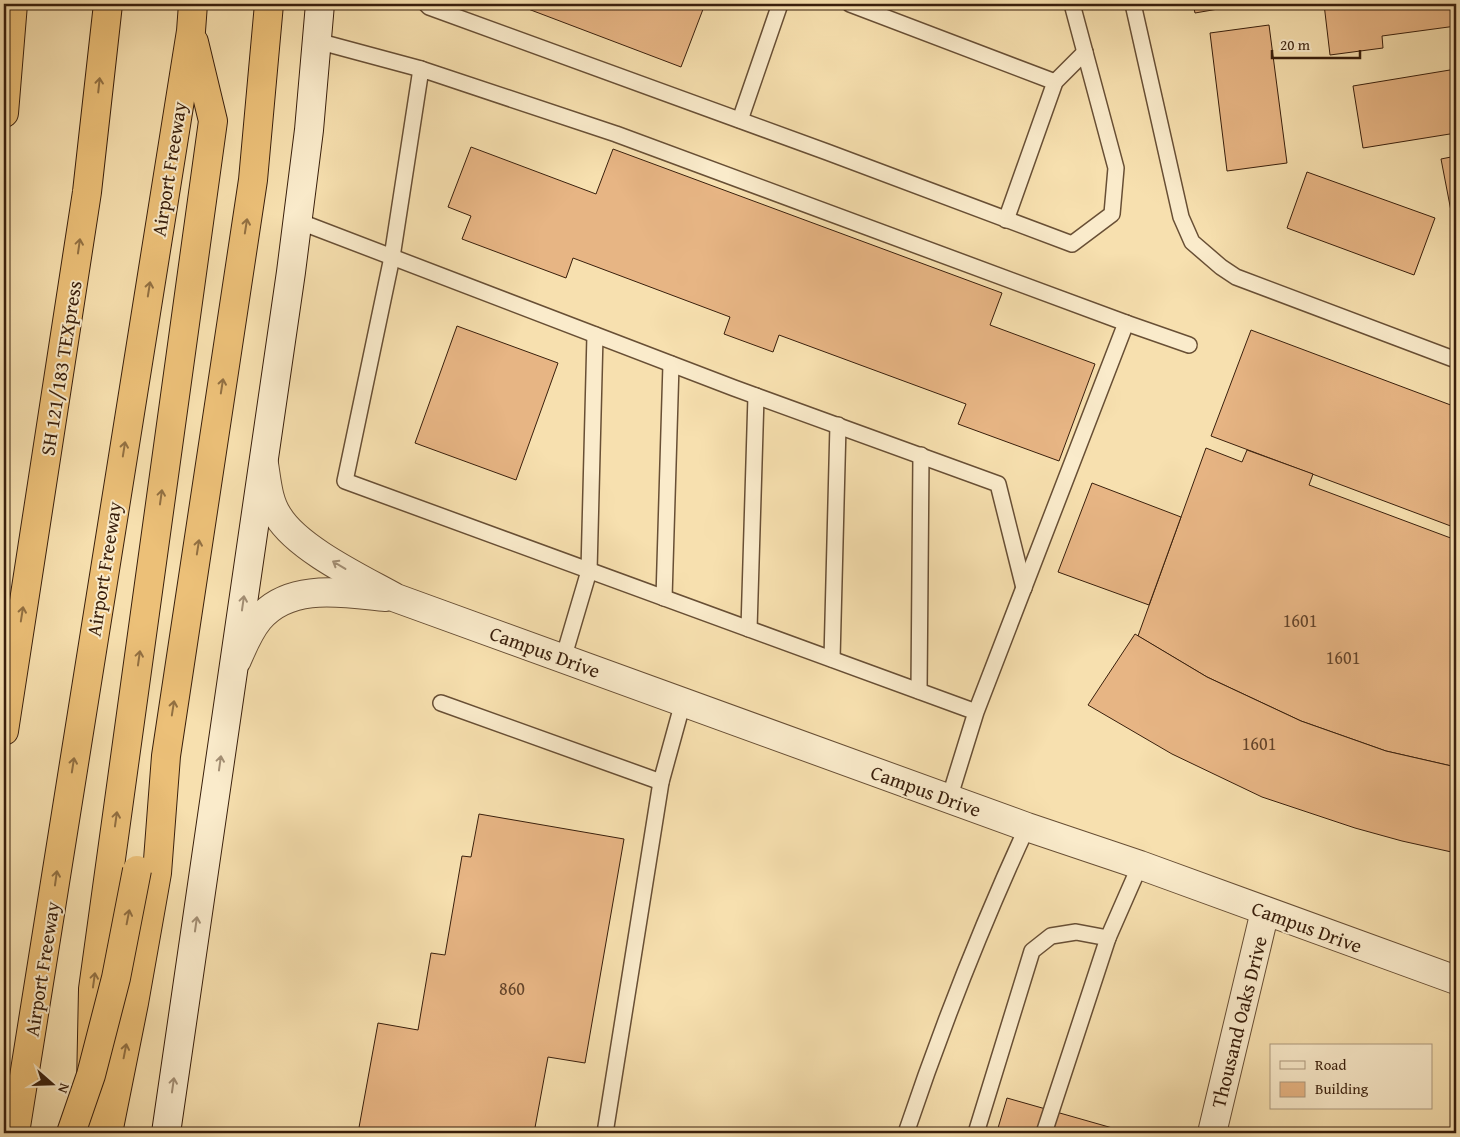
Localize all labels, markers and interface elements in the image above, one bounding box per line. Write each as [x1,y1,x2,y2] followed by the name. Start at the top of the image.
[1272,28,1360,60] scale bar
[1280,34,1311,55] text: 20 m
[94,77,104,93] one-way arrow
[144,99,194,239] street label: Airport Freeway
[242,218,252,234] one-way arrow
[75,238,85,254] one-way arrow
[32,278,89,457] street label: SH 121/183 TEXpress
[145,281,155,297] one-way arrow
[217,379,227,395] one-way arrow
[119,442,129,458] one-way arrow
[156,489,166,505] one-way arrow
[79,499,129,639] street label: Airport Freeway
[193,539,203,555] one-way arrow
[332,560,346,570] one-way arrow
[238,595,248,611] one-way arrow
[18,607,28,623] one-way arrow
[1283,607,1317,634] house number: 1601
[486,618,604,685] street label: Campus Drive
[1326,644,1360,671] house number: 1601
[134,650,144,666] one-way arrow
[169,700,179,716] one-way arrow
[1242,730,1276,757] house number: 1601
[215,756,225,772] one-way arrow
[867,757,985,824] street label: Campus Drive
[68,758,78,774] one-way arrow
[112,811,122,827] one-way arrow
[51,870,61,886] one-way arrow
[1248,893,1366,960] street label: Campus Drive
[17,899,67,1039] street label: Airport Freeway
[123,909,133,925] one-way arrow
[191,917,201,933] one-way arrow
[1203,933,1274,1111] street label: Thousand Oaks Drive
[90,972,100,988] one-way arrow
[499,975,525,1002] house number: 860
[120,1044,130,1060] one-way arrow
[1270,1044,1432,1110] legend
[1315,1054,1346,1075] text: Road
[28,1060,78,1110] north arrow
[168,1077,178,1093] one-way arrow
[1315,1078,1369,1099] text: Building
[53,1081,75,1097] text: N

